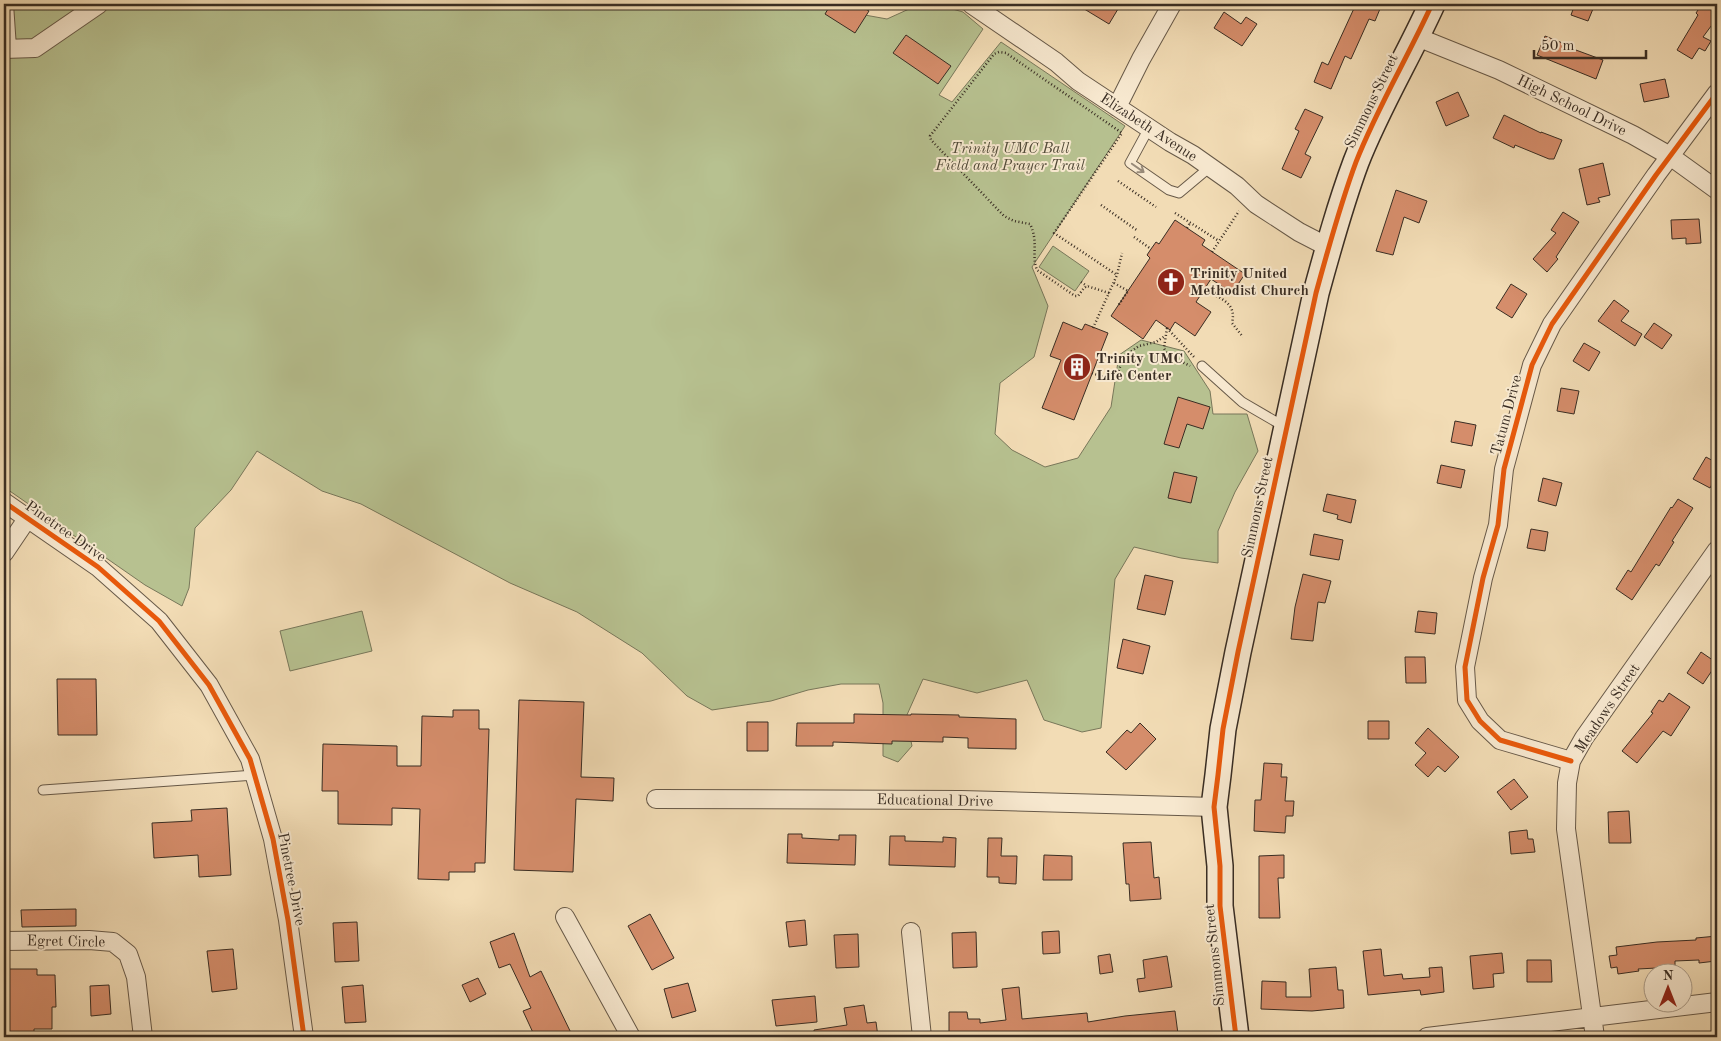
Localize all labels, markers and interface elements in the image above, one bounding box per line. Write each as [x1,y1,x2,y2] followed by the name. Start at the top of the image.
[1534,28,1646,60] scale bar
[1541,39,1575,54] text: 50 m
[1343,52,1402,151] street label: Simmons Street
[1514,73,1628,139] street label: High School Drive
[1097,91,1199,165] street label: Elizabeth Avenue
[934,142,1085,174] park label: Trinity UMC Ball Field and Prayer Trail
[1131,163,1145,173] one-way arrow
[1156,267,1186,297] church icon: Trinity United Methodist Church
[1190,267,1309,299] place label: Trinity United Methodist Church
[1062,352,1092,382] building icon: Trinity UMC Life Center
[1096,352,1183,384] place label: Trinity UMC Life Center
[1489,373,1525,457] street label: Tatum Drive
[1240,455,1277,559] street label: Simmons Street
[22,499,108,566] street label: Pinetree Drive
[1573,662,1644,756] street label: Meadows Street
[877,793,994,810] street label: Educational Drive
[274,831,307,927] street label: Pinetree Drive
[1203,903,1228,1007] street label: Simmons Street
[26,934,106,951] street label: Egret Circle
[1644,964,1694,1014] north arrow
[1663,969,1674,983] text: N

